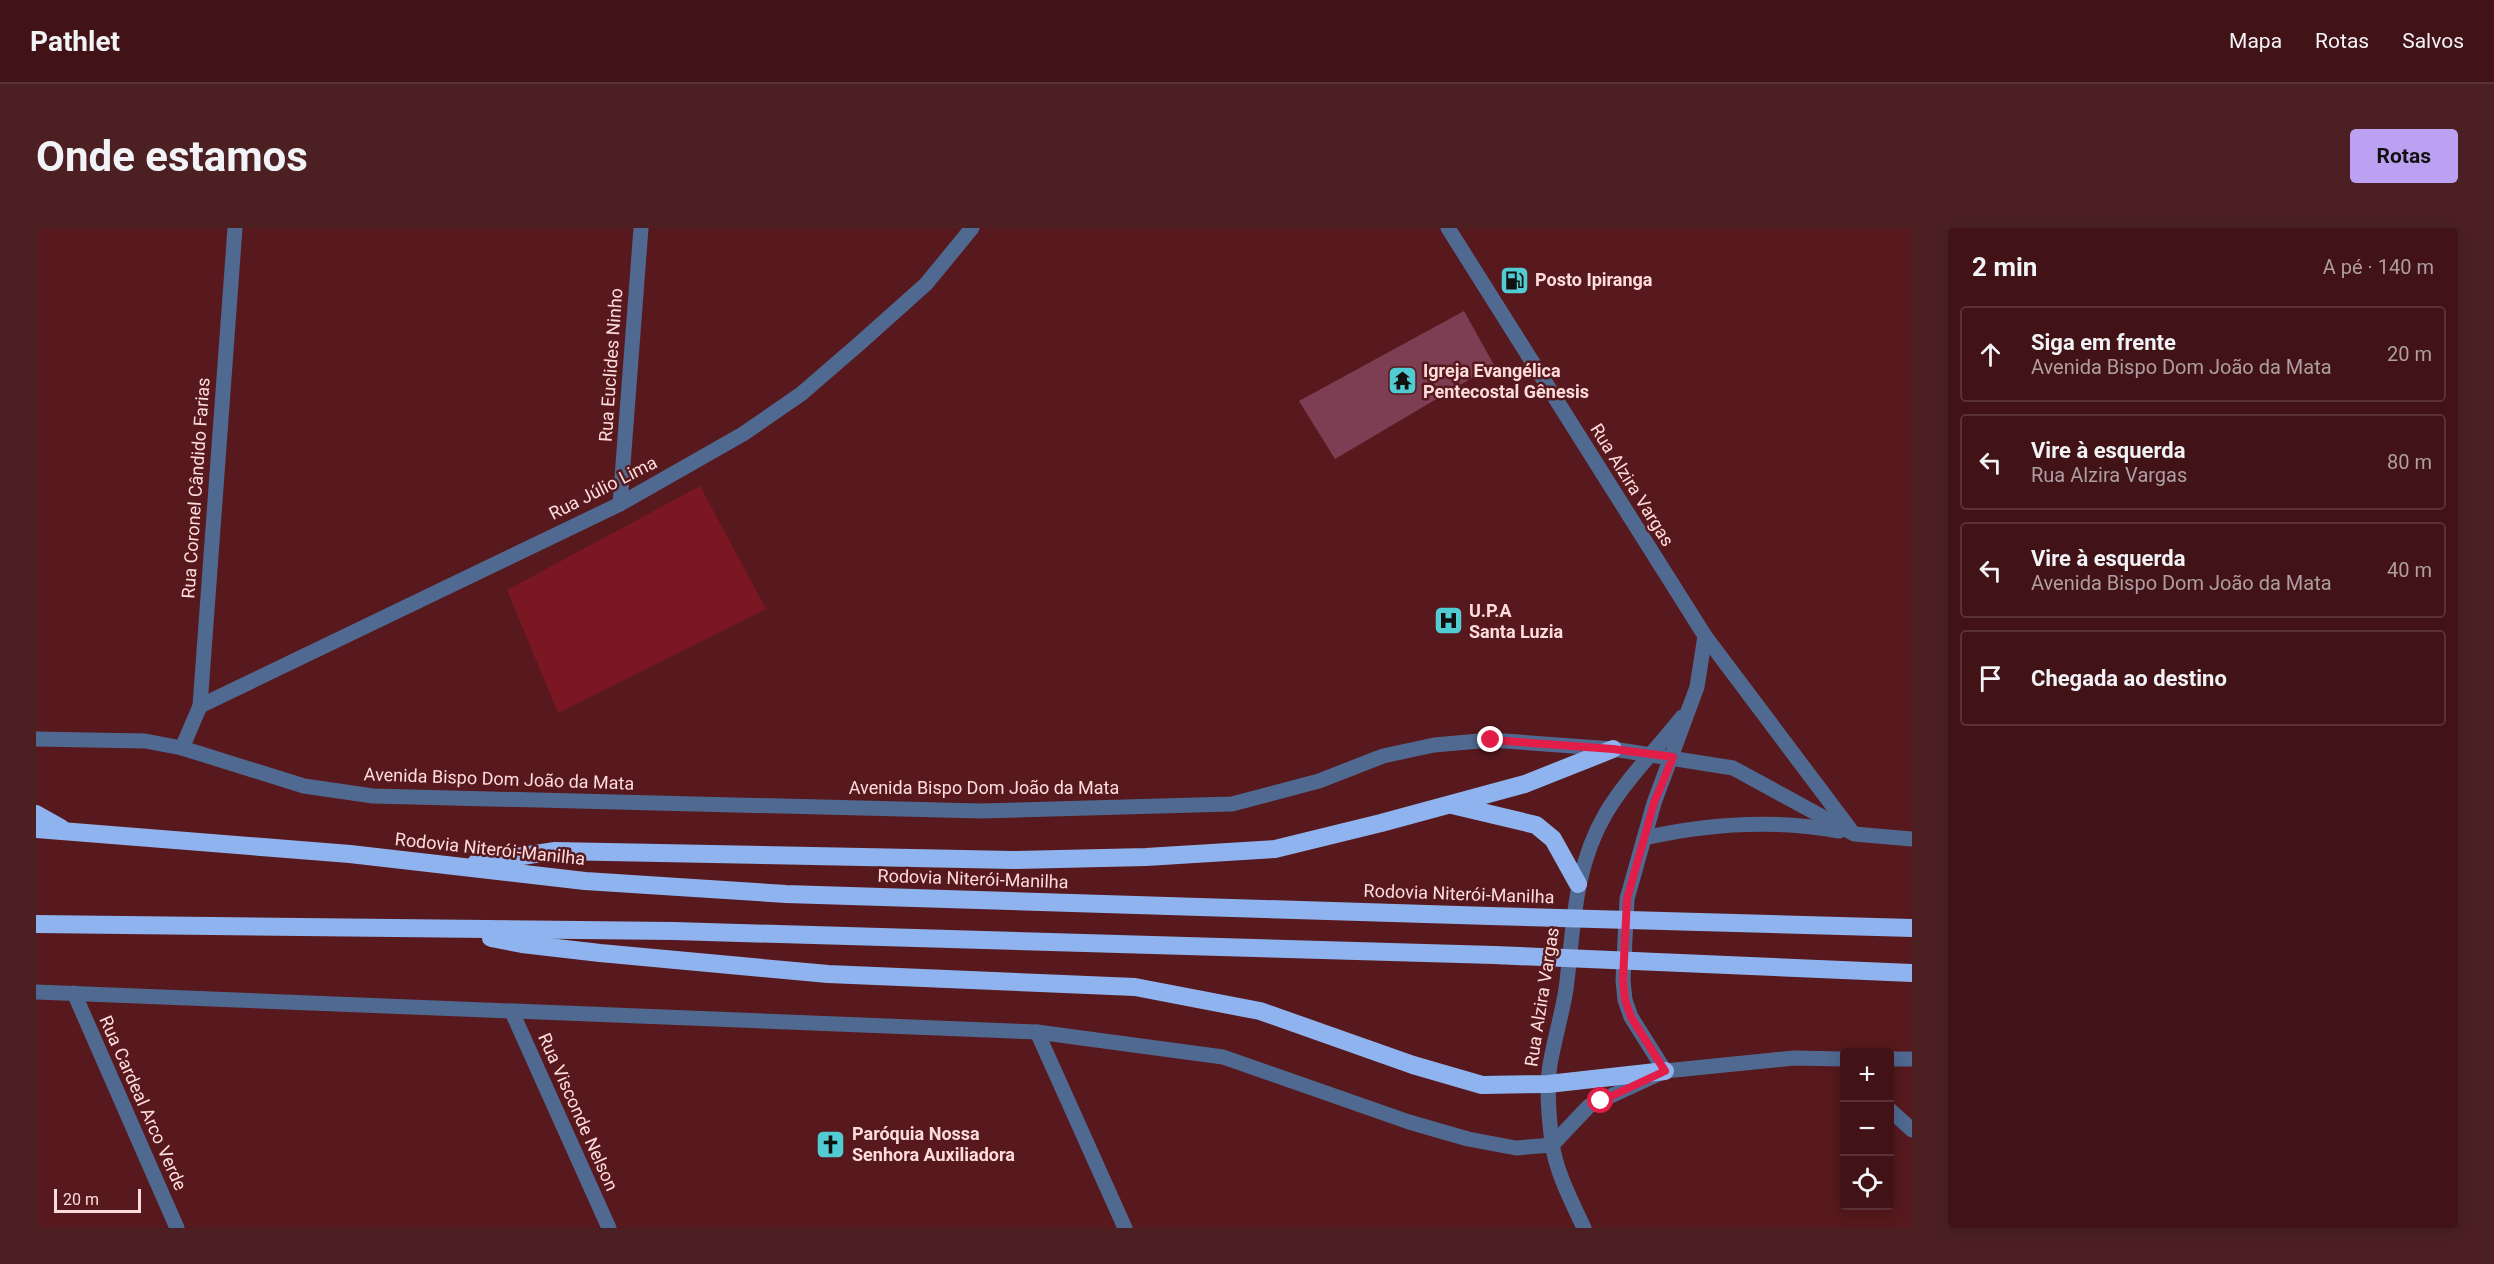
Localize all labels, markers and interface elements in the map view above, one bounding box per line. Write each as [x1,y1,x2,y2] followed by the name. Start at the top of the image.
[30,25,120,58] text: Pathlet
[2229,29,2282,53] text: Mapa
[2315,29,2369,53] text: Rotas
[2402,29,2464,53] text: Salvos
[2350,129,2458,183] button: Rotas
[36,132,308,181] text: Onde estamos
[1972,252,2037,282] text: 2 min
[2323,255,2434,279] text: A pé · 140 m
[1498,264,1530,296] fuel station icon: Posto Ipiranga
[1535,269,1653,290] place label: Posto Ipiranga
[595,287,626,443] street label: Rua Euclides Ninho
[2031,330,2176,355] text: Siga em frente
[1974,338,2007,371] icon: ahead
[2387,342,2432,366] text: 20 m
[2031,355,2332,379] text: Avenida Bispo Dom João da Mata
[1423,360,1589,402] place label: Igreja Evangélica Pentecostal Gênesis
[1386,365,1418,397] temple icon: Igreja Evangélica Pentecostal Gênesis
[177,377,214,599] street label: Rua Coronel Cândido Farias
[1586,420,1679,550] street label: Rua Alzira Vargas
[2031,438,2185,463] text: Vire à esquerda
[1974,446,2007,479] icon: left
[2387,450,2432,474] text: 80 m
[545,451,660,524] street label: Rua Júlio Lima
[2031,463,2187,487] text: Rua Alzira Vargas
[2031,546,2185,571] text: Vire à esquerda
[1974,554,2007,587] icon: left
[2387,558,2432,582] text: 40 m
[2031,571,2332,595] text: Avenida Bispo Dom João da Mata
[1469,600,1564,642] place label: U.P.A Santa Luzia
[1432,605,1464,637] hospital icon: U.P.A Santa Luzia
[1974,662,2007,695] icon: arrive
[2031,666,2227,691] text: Chegada ao destino
[1477,726,1503,752] route end
[363,763,635,794] street label: Avenida Bispo Dom João da Mata
[849,777,1119,798] street label: Avenida Bispo Dom João da Mata
[394,828,586,869] street label: Rodovia Niterói-Manilha
[877,865,1069,892] street label: Rodovia Niterói-Manilha
[1363,880,1555,907] street label: Rodovia Niterói-Manilha
[1520,926,1563,1068] street label: Rua Alzira Vargas
[95,1012,192,1193] street label: Rua Cardeal Arco Verde
[534,1030,623,1194] street label: Rua Visconde Nelson
[1840,1048,1894,1210] map controls
[1840,1048,1894,1102] button: +
[1587,1087,1613,1113] route start
[1840,1102,1894,1156] button: −
[852,1123,1015,1165] place label: Paróquia Nossa Senhora Auxiliadora
[815,1128,847,1160] church icon: Paróquia Nossa Senhora Auxiliadora
[1840,1156,1894,1210] button: locate
[54,1186,141,1214] scale bar
[63,1190,99,1209] text: 20 m

